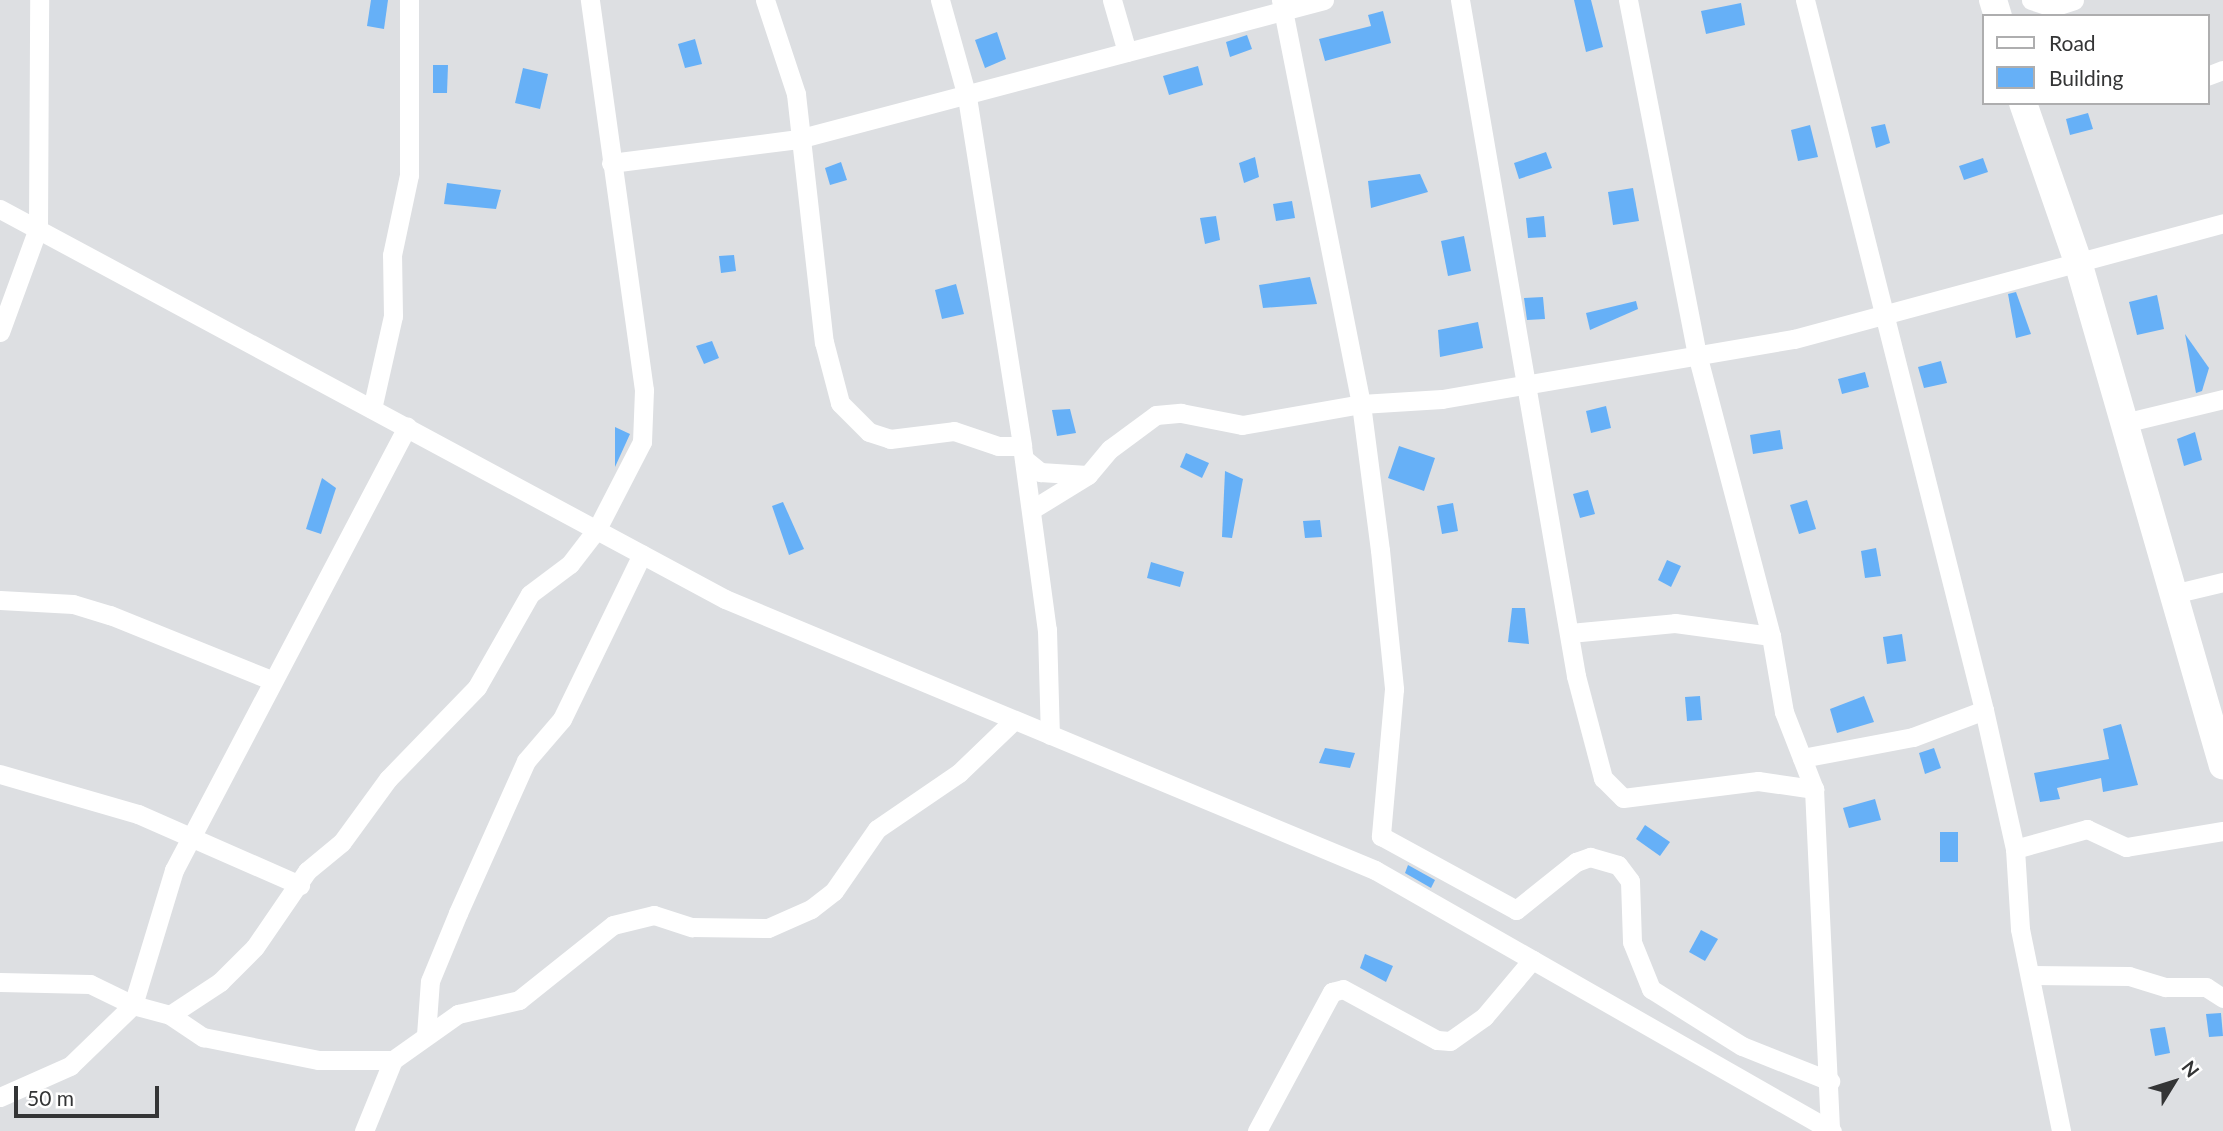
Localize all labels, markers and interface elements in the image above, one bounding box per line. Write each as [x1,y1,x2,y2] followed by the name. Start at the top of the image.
[1982,14,2209,105] legend
[2049,30,2096,55] text: Road
[2049,65,2124,90] text: Building
[2139,1047,2209,1117] north arrow
[2177,1056,2205,1082] text: N
[18,1072,163,1116] scale bar
[27,1085,74,1110] text: 50 m

